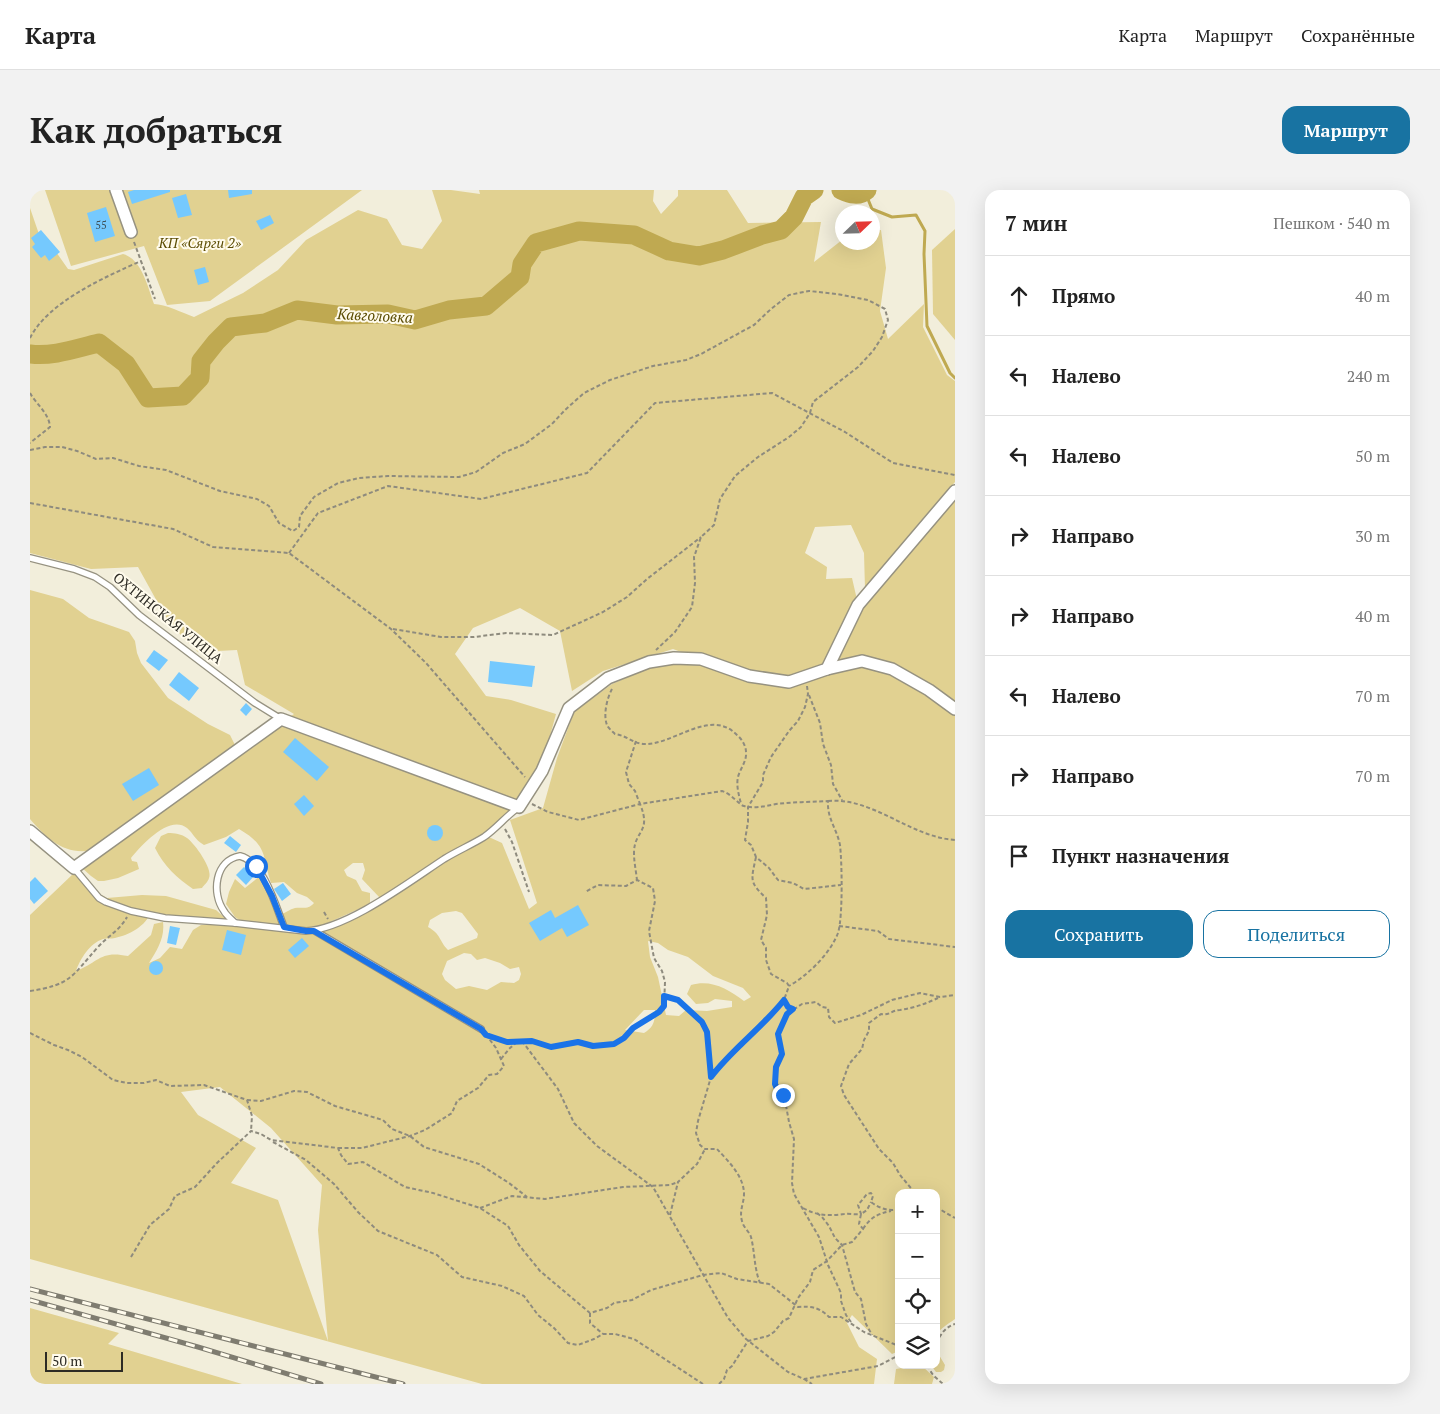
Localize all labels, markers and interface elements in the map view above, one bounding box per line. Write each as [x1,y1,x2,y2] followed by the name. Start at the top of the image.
[25,19,96,51] text: Карта
[1118,23,1167,47] text: Карта
[1195,23,1273,47] text: Маршрут
[1301,23,1415,47] text: Сохранённые
[1282,106,1410,154] button: Маршрут
[30,107,283,153] text: Как добраться
[835,205,880,250] north arrow
[1005,209,1067,237] text: 7 мин
[1273,212,1390,234] text: Пешком · 540 m
[95,218,107,232] house number: 55
[158,233,242,252] park label: КП «Сярги 2»
[1005,282,1033,310] icon: ahead
[1052,283,1115,308] text: Прямо
[1355,285,1390,307] text: 40 m
[336,303,413,327] water label: Кавголовка
[1005,362,1033,390] icon: left
[1052,363,1121,388] text: Налево
[1347,365,1390,387] text: 240 m
[1005,442,1033,470] icon: left
[1052,443,1121,468] text: Налево
[1355,445,1390,467] text: 50 m
[1005,522,1033,550] icon: right
[1052,523,1134,548] text: Направо
[1355,525,1390,547] text: 30 m
[110,567,227,668] street label: ОХТИНСКАЯ УЛИЦА
[1005,602,1033,630] icon: right
[1052,603,1134,628] text: Направо
[1355,605,1390,627] text: 40 m
[1005,682,1033,710] icon: left
[1052,683,1121,708] text: Налево
[1355,685,1390,707] text: 70 m
[1005,762,1033,790] icon: right
[1052,763,1134,788] text: Направо
[1355,765,1390,787] text: 70 m
[1005,842,1033,870] icon: arrive
[1052,843,1229,868] text: Пункт назначения
[245,855,268,878] route start
[1005,910,1193,958] button: Сохранить
[1203,910,1390,958] button: Поделиться
[772,1084,795,1107] route end
[895,1189,940,1369] map controls
[895,1189,940,1234] button: +
[895,1234,940,1279] button: −
[895,1279,940,1324] button: locate
[895,1324,940,1369] button: layers
[45,1349,122,1372] scale bar
[52,1351,82,1370] text: 50 m

